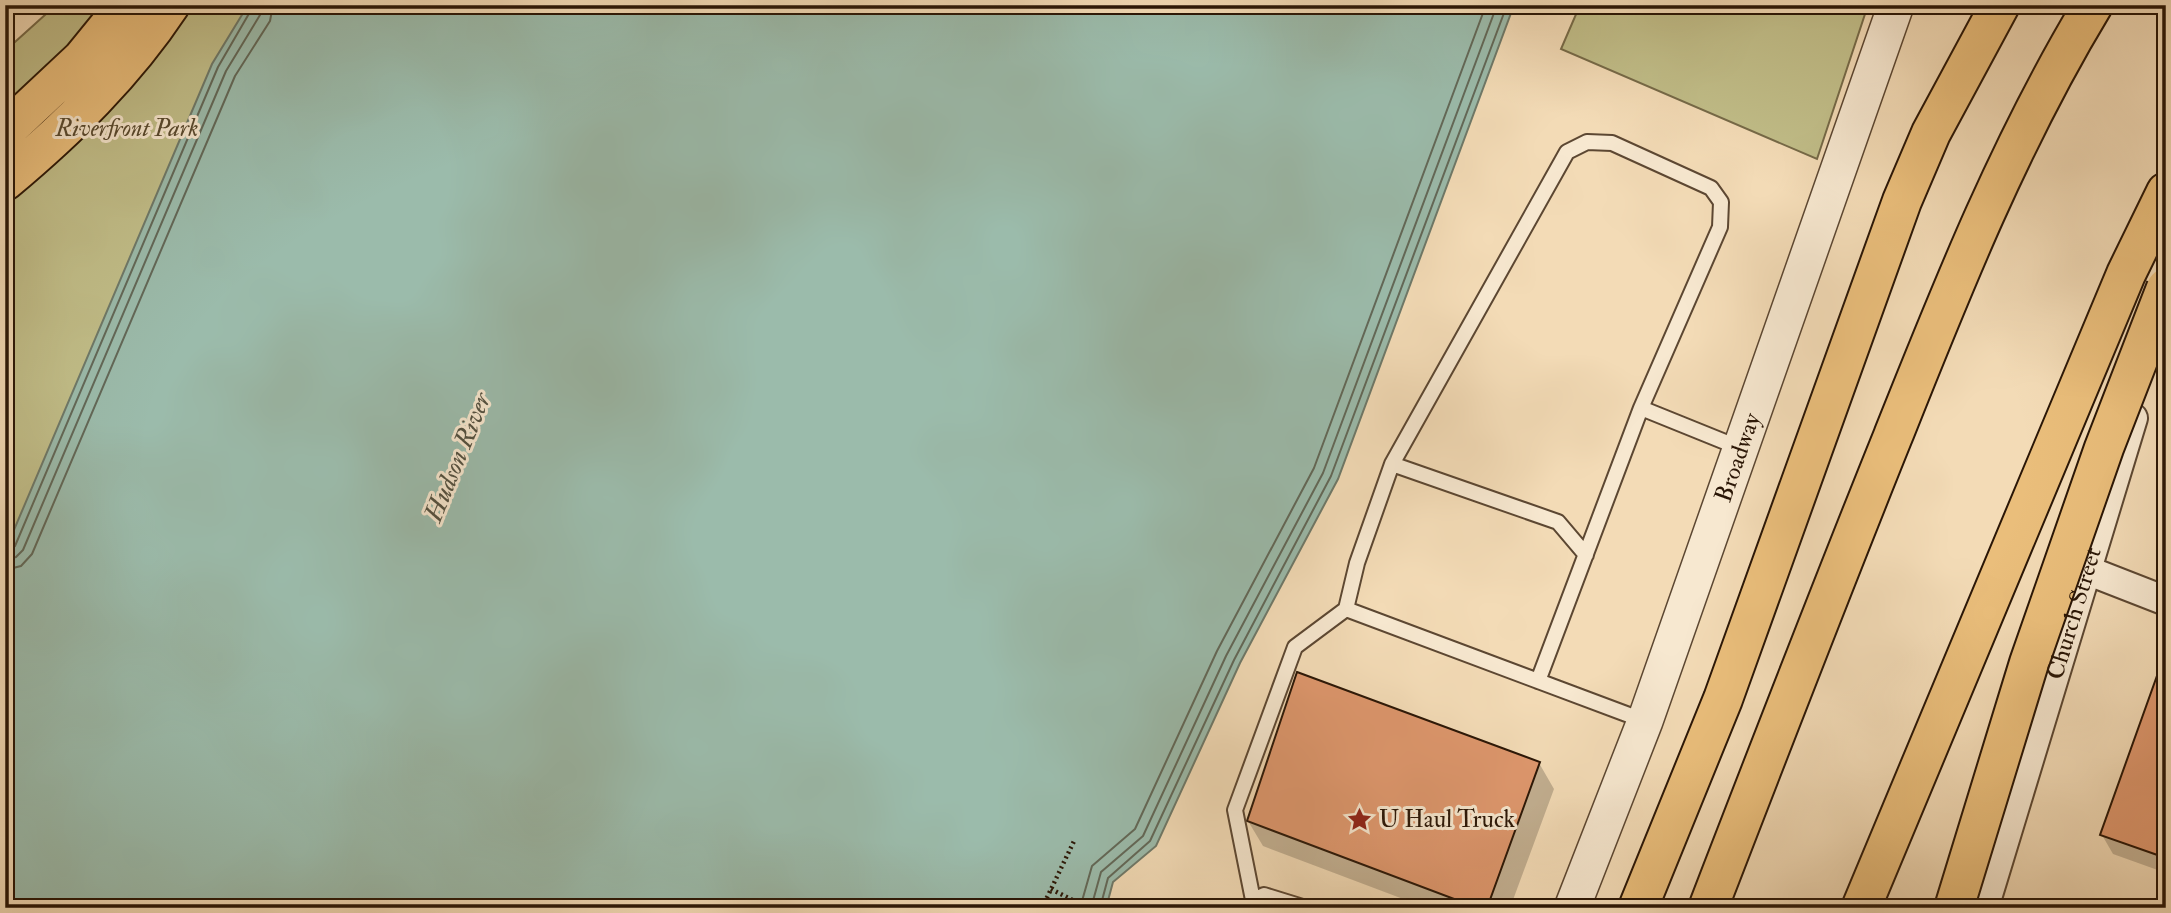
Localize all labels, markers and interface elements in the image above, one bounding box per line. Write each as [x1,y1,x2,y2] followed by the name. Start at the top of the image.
[54,113,199,144] park label: Riverfront Park
[417,387,499,527] water label: Hudson River
[1708,408,1768,506] street label: Broadway
[2039,543,2109,683] street label: Church Street
[1379,804,1516,835] place label: U Haul Truck
[1345,805,1373,833] place icon: U Haul Truck

